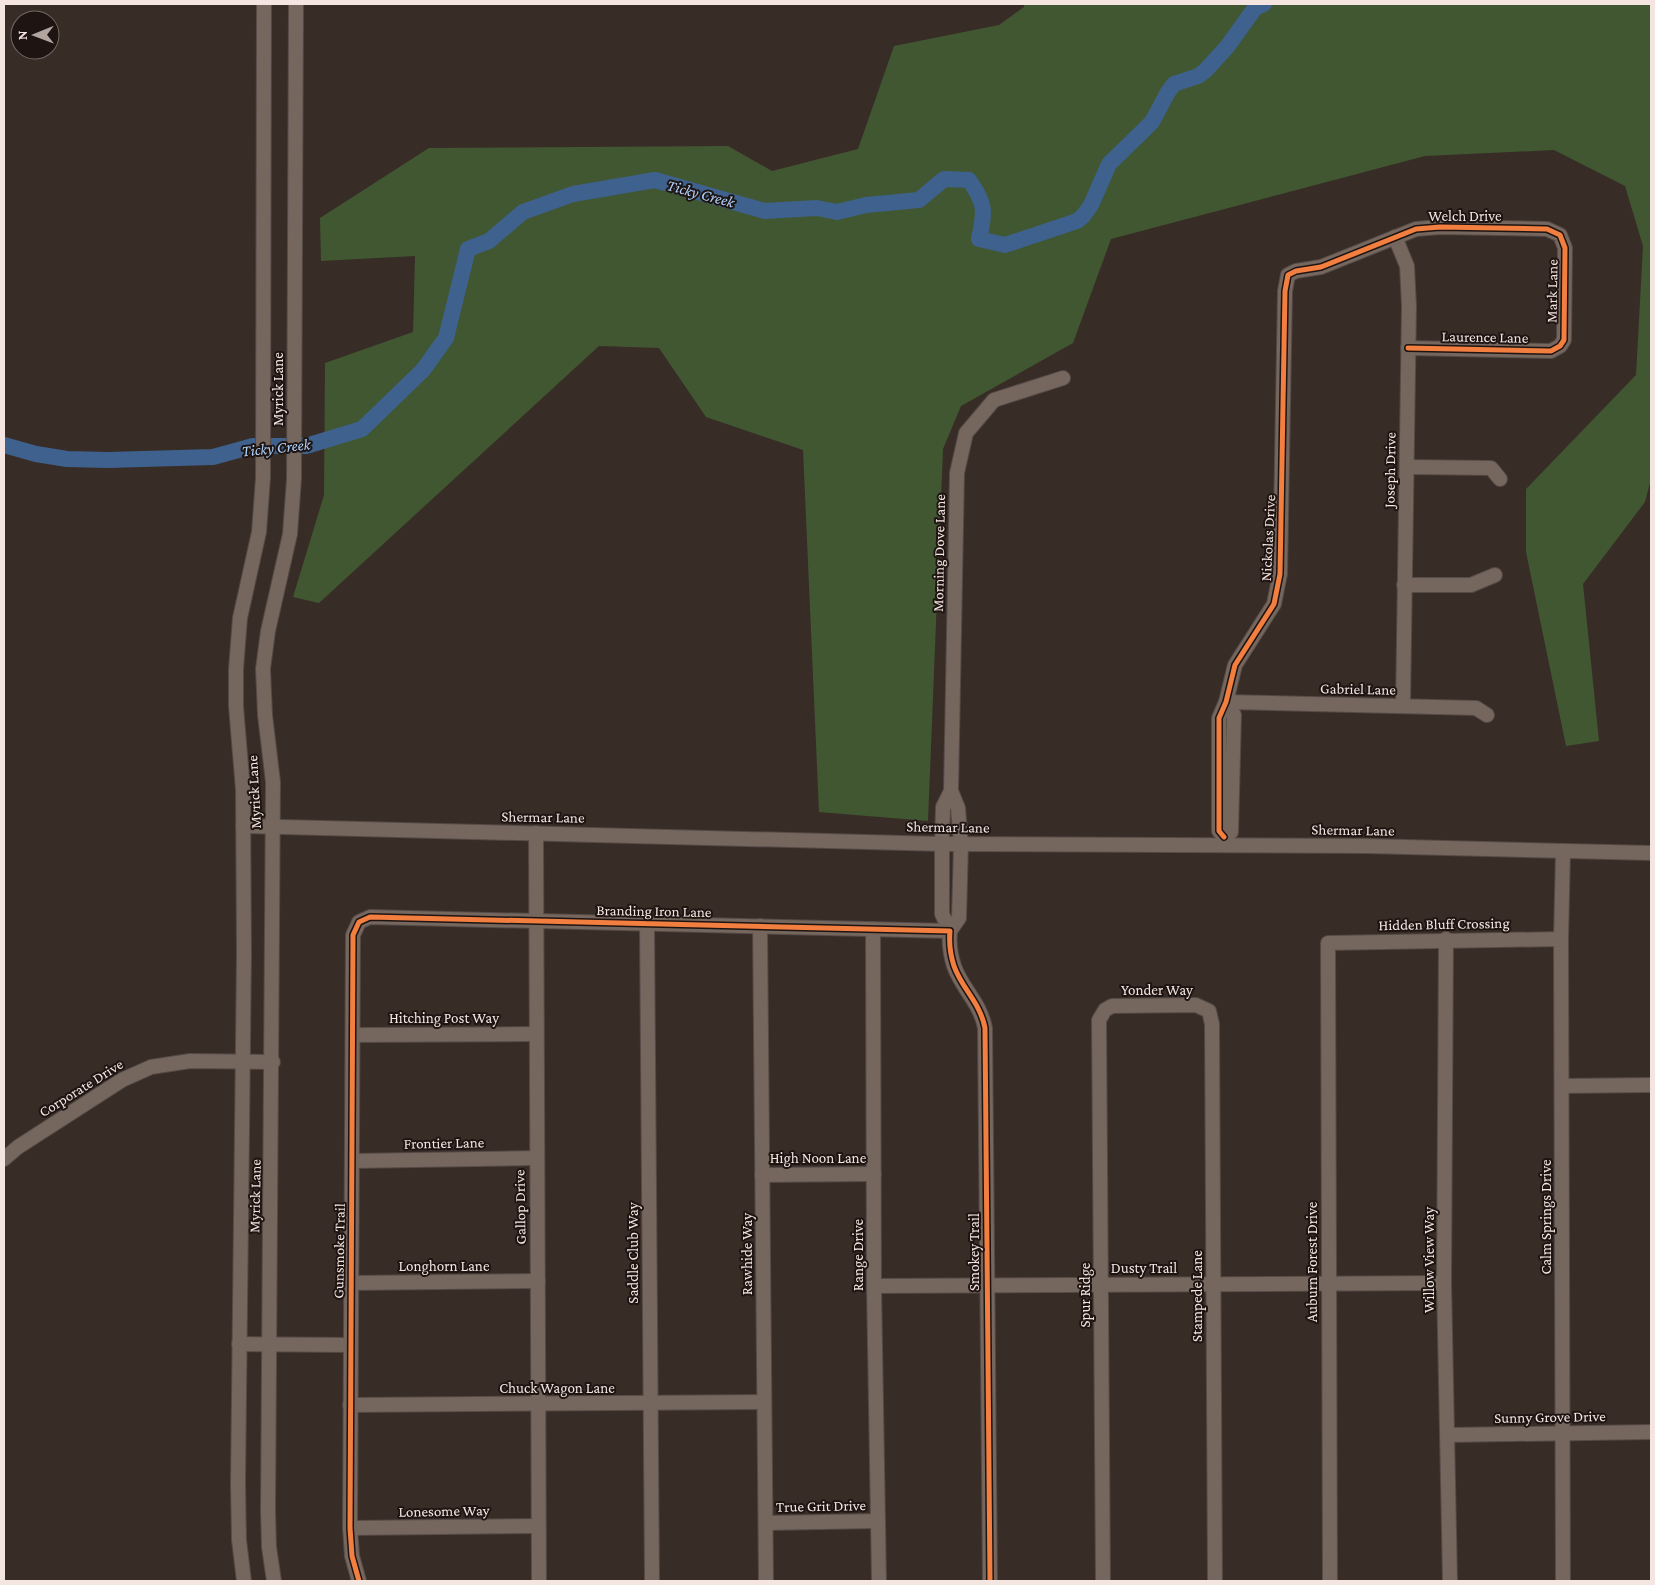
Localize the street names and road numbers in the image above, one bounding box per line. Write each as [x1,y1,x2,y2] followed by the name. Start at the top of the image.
[1428,208,1502,224] street label: Welch Drive
[1543,259,1561,323] street label: Mark Lane
[1442,328,1529,346] street label: Laurence Lane
[270,352,287,426] street label: Myrick Lane
[1381,432,1400,510] street label: Joseph Drive
[930,493,949,612] street label: Morning Dove Lane
[1258,494,1278,582] street label: Nickolas Drive
[1320,680,1396,698] street label: Gabriel Lane
[244,754,265,829] street label: Myrick Lane
[501,808,585,826] street label: Shermar Lane
[906,818,990,836] street label: Shermar Lane
[1311,821,1395,839] street label: Shermar Lane
[596,902,712,921] street label: Branding Iron Lane
[1378,915,1510,934] street label: Hidden Bluff Crossing
[1121,982,1193,999] street label: Yonder Way
[389,1010,499,1027] street label: Hitching Post Way
[36,1056,127,1121] street label: Corporate Drive
[404,1134,485,1152] street label: Frontier Lane
[770,1150,867,1167] street label: High Noon Lane
[246,1159,265,1233] street label: Myrick Lane
[1538,1159,1555,1275] street label: Calm Springs Drive
[511,1169,530,1245] street label: Gallop Drive
[1304,1201,1320,1322] street label: Auburn Forest Drive
[625,1202,642,1304] street label: Saddle Club Way
[330,1203,348,1299] street label: Gunsmoke Trail
[1421,1207,1438,1313] street label: Willow View Way
[739,1213,756,1295] street label: Rawhide Way
[966,1213,983,1291] street label: Smokey Trail
[850,1218,867,1291] street label: Range Drive
[1189,1250,1206,1342] street label: Stampede Lane
[398,1258,490,1275] street label: Longhorn Lane
[1111,1260,1177,1277] street label: Dusty Trail
[1077,1262,1094,1327] street label: Spur Ridge
[499,1380,615,1397] street label: Chuck Wagon Lane
[1494,1408,1606,1427] street label: Sunny Grove Drive
[776,1497,867,1515] street label: True Grit Drive
[398,1502,490,1521] street label: Lonesome Way

